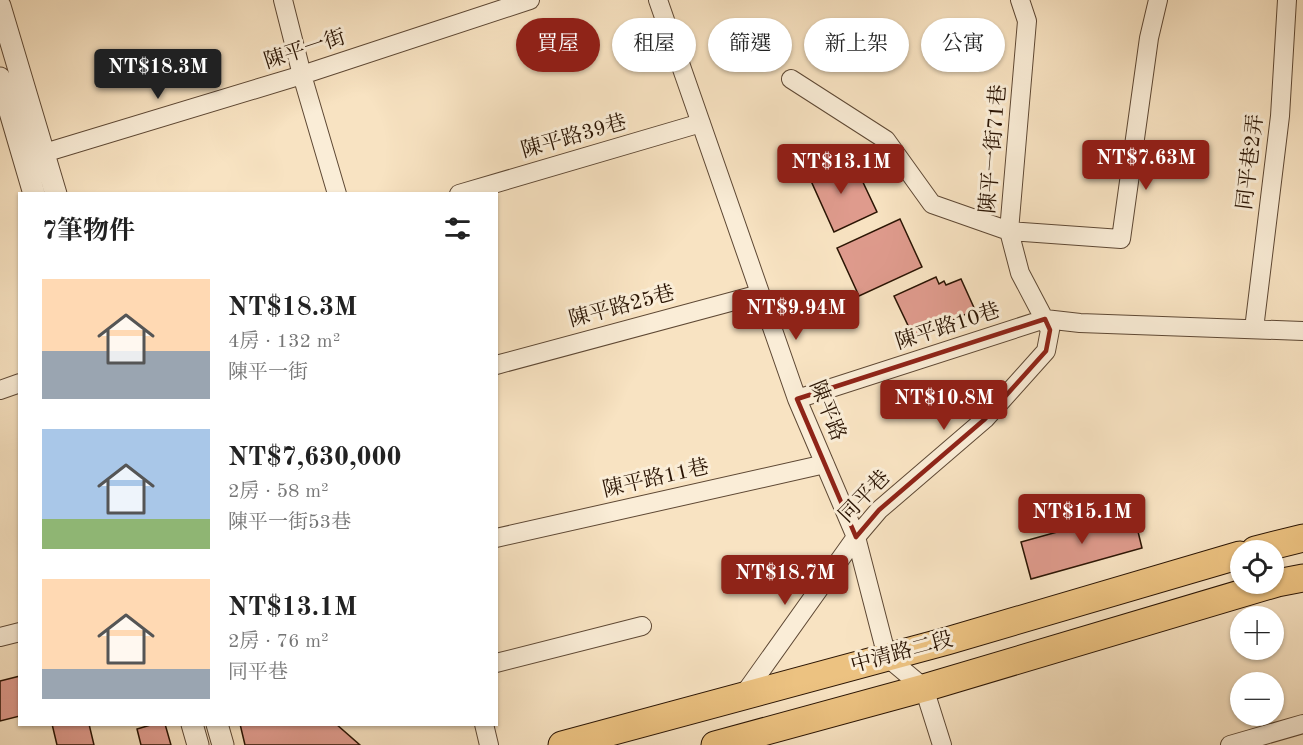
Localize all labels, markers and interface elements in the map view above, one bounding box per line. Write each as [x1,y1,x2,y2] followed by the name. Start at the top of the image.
[516,18,600,72] chip: 買屋
[612,18,696,72] chip: 租屋
[708,18,792,72] chip: 篩選
[804,18,909,72] chip: 新上架
[921,18,1005,72] chip: 公寓
[261,25,348,73] street label: 陳平一街
[96,49,220,100] pin: NT$18.3M
[108,58,208,78] text: NT$18.3M
[976,83,1010,214] street label: 陳平一街71巷
[518,110,629,162] street label: 陳平路39巷
[1233,113,1267,211] street label: 同平巷2弄
[1084,140,1208,191] pin: NT$7.63M
[779,144,903,195] pin: NT$13.1M
[1096,149,1196,169] text: NT$7.63M
[791,153,891,173] text: NT$13.1M
[441,212,474,245] icon: filters
[42,219,135,245] text: 7筆物件
[566,281,677,331] street label: 陳平路25巷
[734,290,858,341] pin: NT$9.94M
[228,295,357,321] text: NT$18.3M
[893,298,1003,354] street label: 陳平路10巷
[746,299,846,319] text: NT$9.94M
[90,303,162,375] icon: home
[228,332,340,352] text: 4房 · 132 m²
[228,363,308,383] text: 陳平一街
[805,377,850,444] street label: 陳平路
[882,380,1006,431] pin: NT$10.8M
[894,389,994,409] text: NT$10.8M
[228,445,402,471] text: NT$7,630,000
[90,453,162,525] icon: home
[600,455,711,501] street label: 陳平路11巷
[834,466,894,527] street label: 同平巷
[228,482,329,502] text: 2房 · 58 m²
[1020,494,1144,545] pin: NT$15.1M
[1032,503,1132,523] text: NT$15.1M
[228,513,351,533] text: 陳平一街53巷
[1230,540,1284,726] map controls
[1230,540,1284,594] button: locate
[723,555,847,606] pin: NT$18.7M
[735,564,835,584] text: NT$18.7M
[228,595,357,621] text: NT$13.1M
[90,603,162,675] icon: home
[1230,606,1284,660] button: +
[848,627,955,677] street label: 中清路二段
[228,632,329,652] text: 2房 · 76 m²
[228,663,288,683] text: 同平巷
[1230,672,1284,726] button: −

